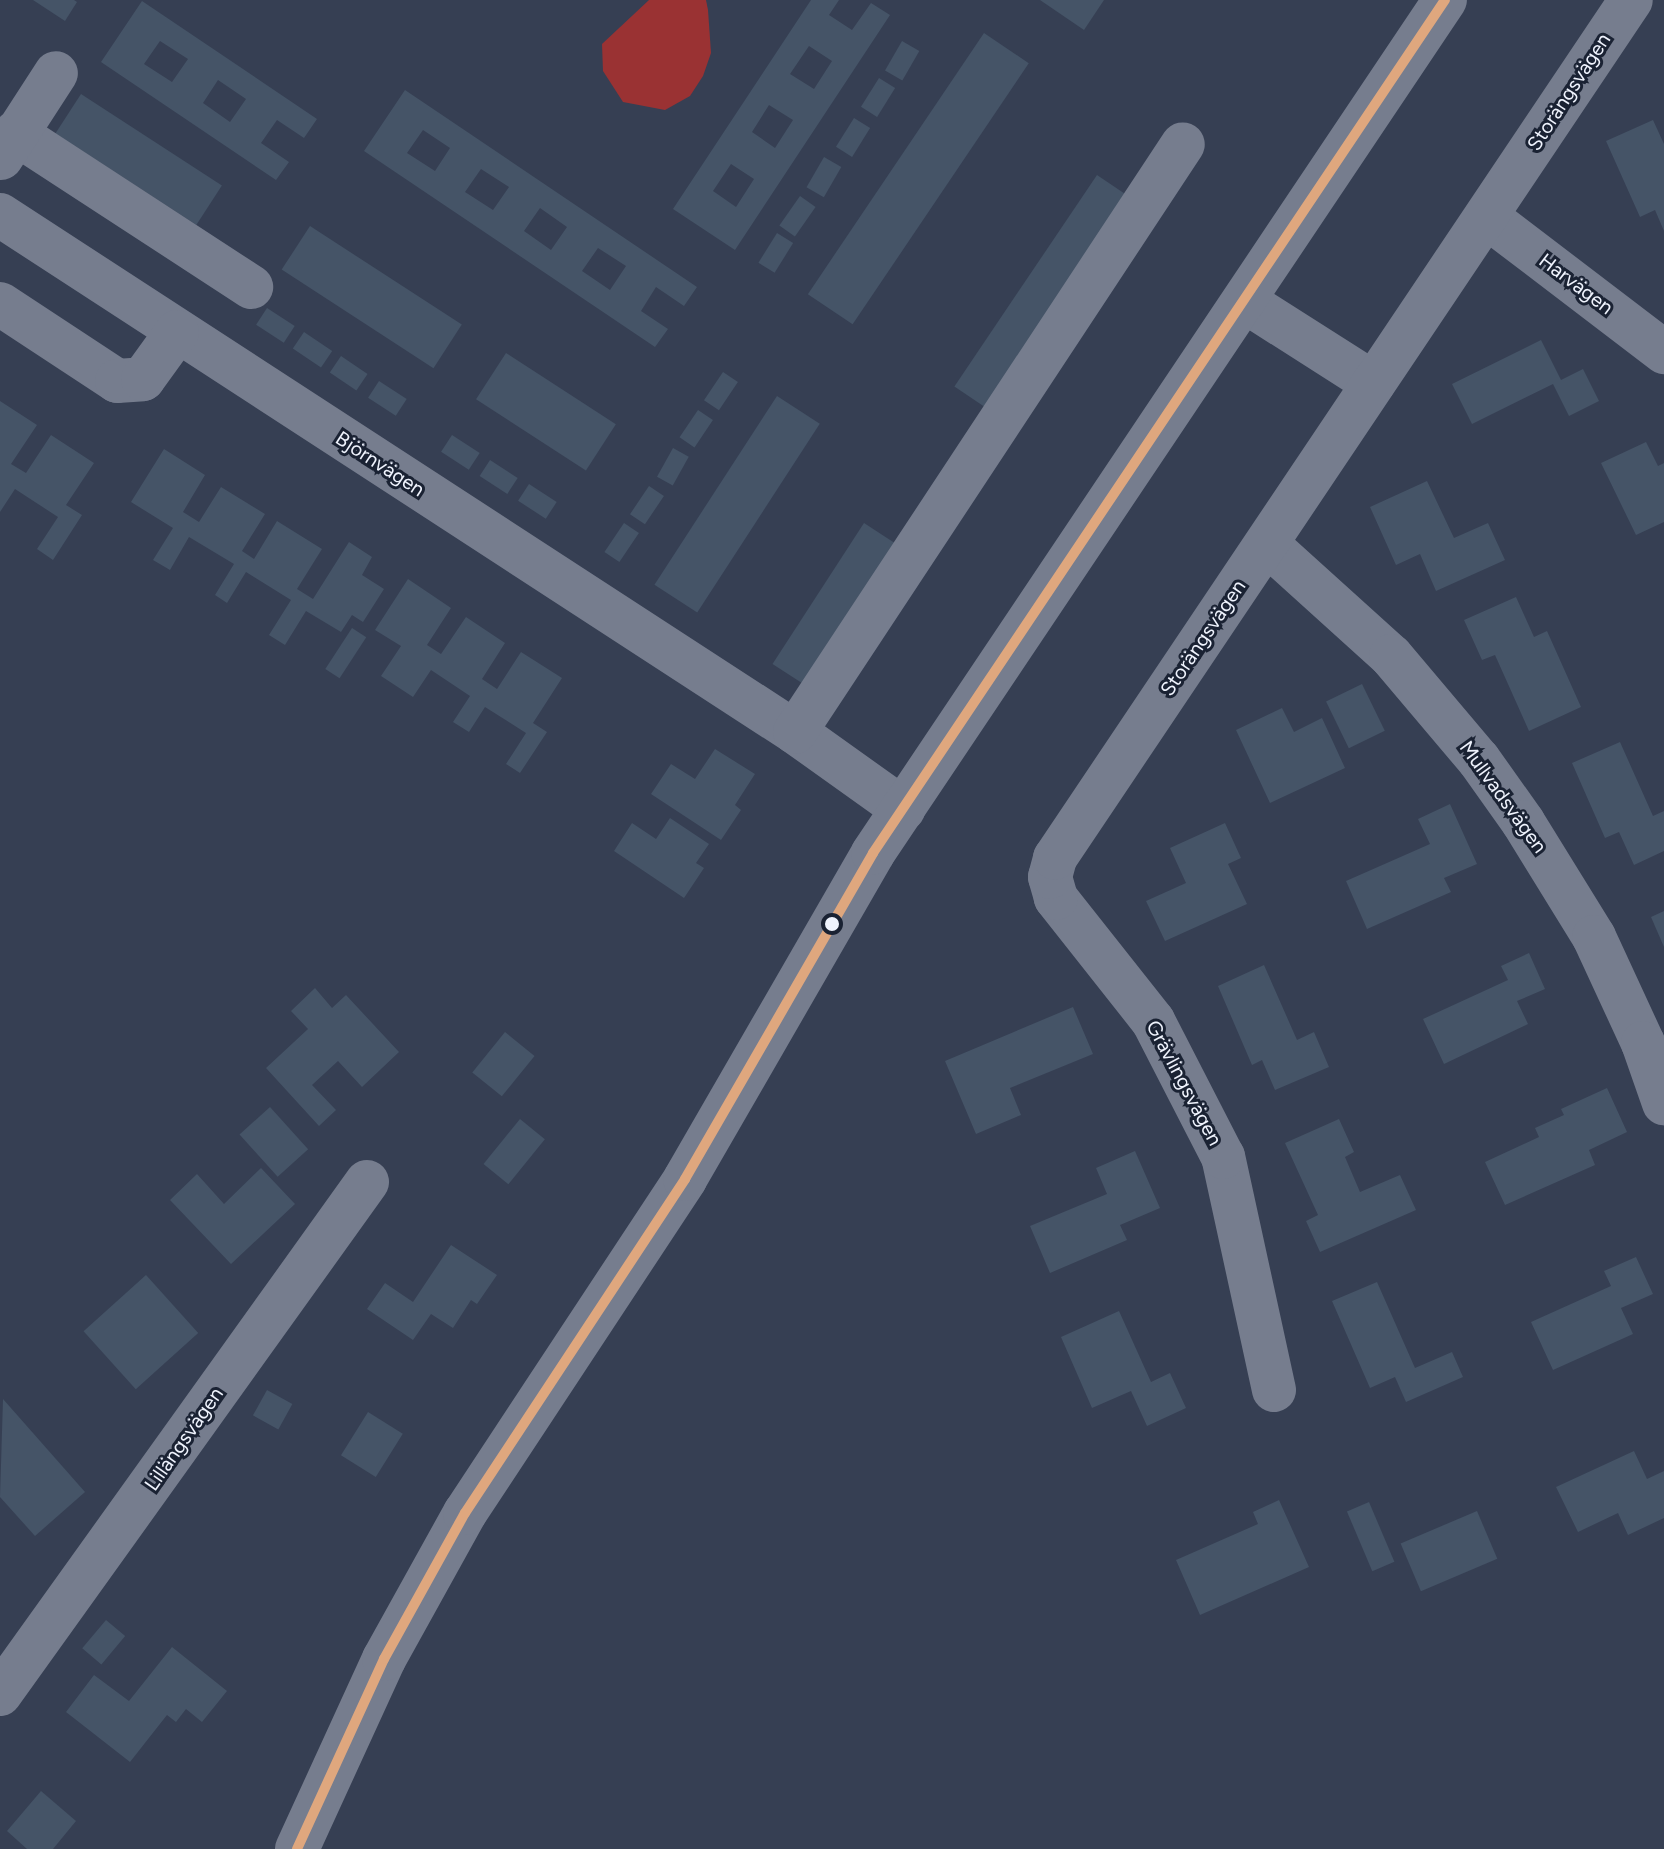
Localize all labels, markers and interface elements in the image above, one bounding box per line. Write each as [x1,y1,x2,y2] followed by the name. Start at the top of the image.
[1522,29,1616,155] street label: Storängsvägen
[1534,248,1618,320] street label: Harvägen
[331,426,429,502] street label: Björnvägen
[1155,575,1251,701] street label: Storängsvägen
[1454,736,1552,858] street label: Mullvadsvägen
[824,916,840,932] unlabelled marker
[1141,1016,1227,1150] street label: Grävlingsvägen
[140,1383,228,1495] street label: Lillängsvägen

